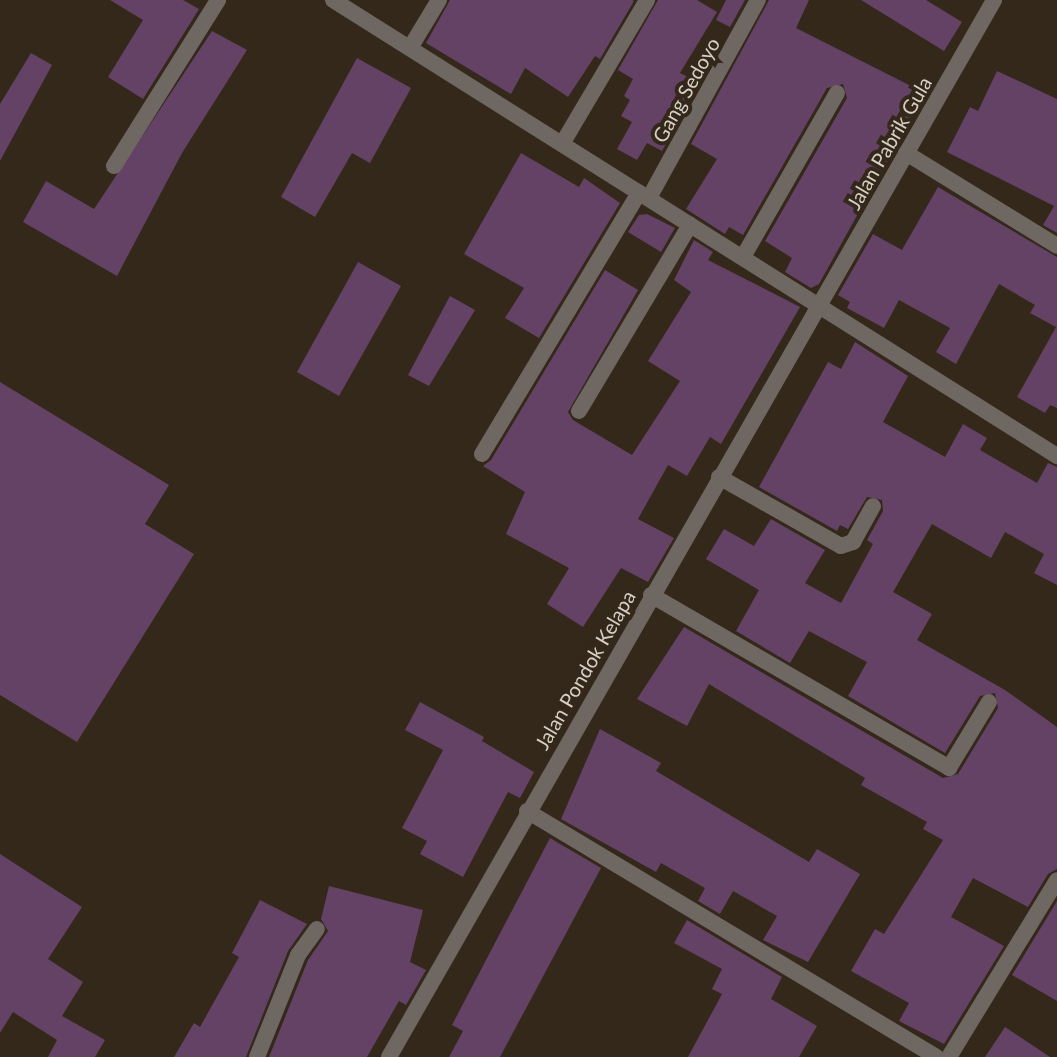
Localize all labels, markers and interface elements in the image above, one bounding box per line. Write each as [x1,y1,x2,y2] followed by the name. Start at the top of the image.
[647,33,725,147] street label: Gang Sedoyo
[841,72,937,214] street label: Jalan Pabrik Gula
[530,586,640,754] street label: Jalan Pondok Kelapa

